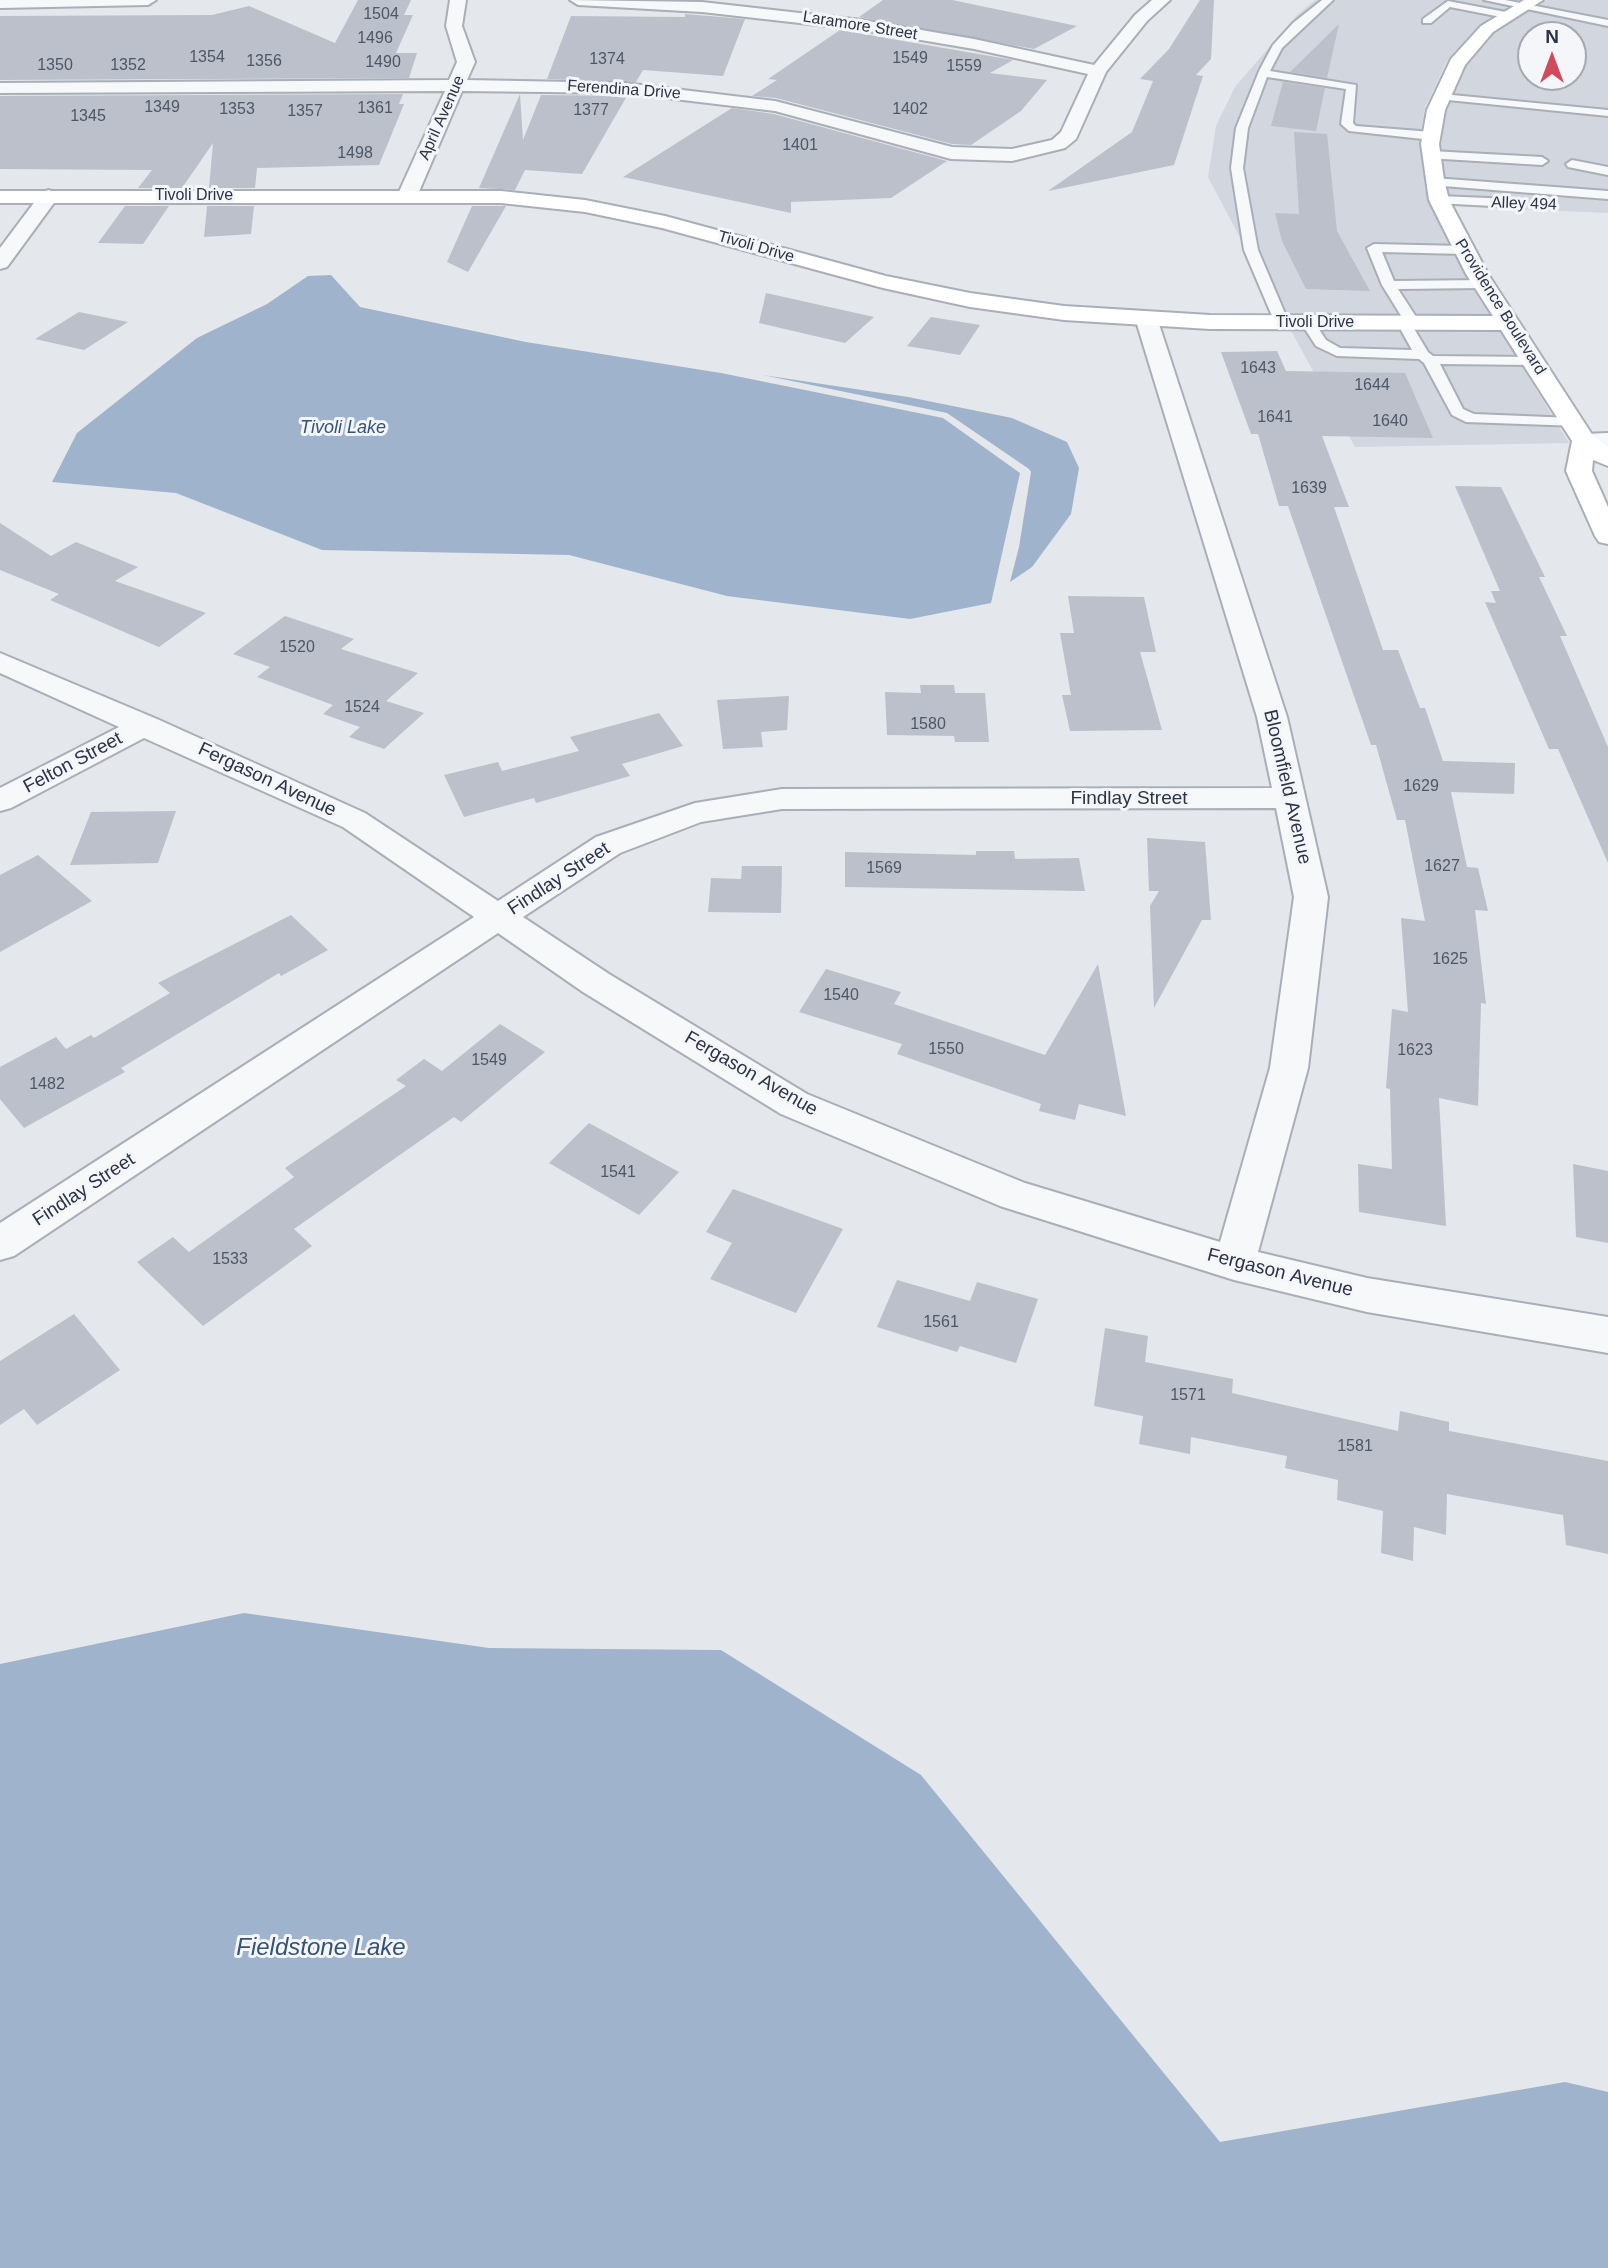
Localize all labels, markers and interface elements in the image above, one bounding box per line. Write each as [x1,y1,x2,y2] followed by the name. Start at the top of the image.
[363,5,399,25] house number: 1504
[801,7,919,45] street label: Laramore Street
[1517,21,1587,91] north arrow
[1545,26,1559,47] text: N
[357,29,393,49] house number: 1496
[189,48,225,68] house number: 1354
[892,49,928,69] house number: 1549
[589,50,625,70] house number: 1374
[246,52,282,72] house number: 1356
[365,53,401,73] house number: 1490
[37,56,73,76] house number: 1350
[110,56,146,76] house number: 1352
[946,57,982,77] house number: 1559
[415,73,469,163] street label: April Avenue
[567,76,681,104] street label: Ferendina Drive
[144,98,180,118] house number: 1349
[357,99,393,119] house number: 1361
[219,100,255,120] house number: 1353
[892,100,928,120] house number: 1402
[573,101,609,121] house number: 1377
[287,102,323,122] house number: 1357
[70,107,106,127] house number: 1345
[782,136,818,156] house number: 1401
[337,144,373,164] house number: 1498
[155,186,233,206] street label: Tivoli Drive
[1491,193,1557,215] street label: Alley 494
[716,227,796,267] street label: Tivoli Drive
[1450,236,1550,378] street label: Providence Boulevard
[1276,313,1354,333] street label: Tivoli Drive
[1240,359,1276,379] house number: 1643
[1354,376,1390,396] house number: 1644
[1257,408,1293,428] house number: 1641
[1372,412,1408,432] house number: 1640
[300,417,386,439] water label: Tivoli Lake
[1291,479,1327,499] house number: 1639
[279,638,315,658] house number: 1520
[344,698,380,718] house number: 1524
[1258,707,1316,867] street label: Bloomfield Avenue
[910,715,946,735] house number: 1580
[20,727,126,799] street label: Felton Street
[194,738,340,822] street label: Fergason Avenue
[1403,777,1439,797] house number: 1629
[1070,788,1188,810] street label: Findlay Street
[504,838,614,920] street label: Findlay Street
[1424,857,1460,877] house number: 1627
[866,859,902,879] house number: 1569
[1432,950,1468,970] house number: 1625
[823,986,859,1006] house number: 1540
[681,1027,821,1121] street label: Fergason Avenue
[928,1040,964,1060] house number: 1550
[1397,1041,1433,1061] house number: 1623
[471,1051,507,1071] house number: 1549
[29,1075,65,1095] house number: 1482
[29,1149,139,1231] street label: Findlay Street
[600,1163,636,1183] house number: 1541
[1205,1244,1355,1302] street label: Fergason Avenue
[212,1250,248,1270] house number: 1533
[923,1313,959,1333] house number: 1561
[1170,1386,1206,1406] house number: 1571
[1337,1437,1373,1457] house number: 1581
[236,1934,406,1962] water label: Fieldstone Lake

